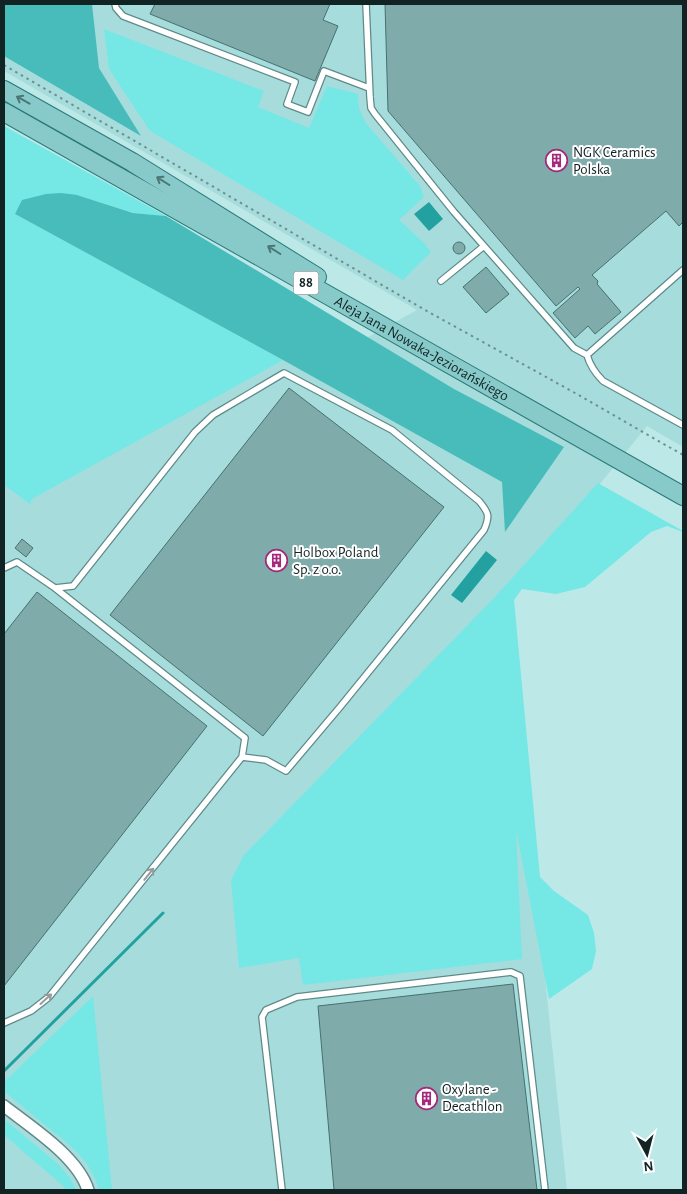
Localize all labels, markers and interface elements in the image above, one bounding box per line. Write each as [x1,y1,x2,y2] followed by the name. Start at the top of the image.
[16,95,30,105] one-way arrow
[573,145,656,177] place label: NGK Ceramics Polska
[545,149,569,173] building icon: NGK Ceramics Polska
[157,176,171,186] one-way arrow
[267,245,281,256] one-way arrow
[294,272,318,294] road number: 88
[332,293,512,403] street label: Aleja Jana Nowaka-Jeziorańskiego
[293,545,379,577] place label: Holbox Poland Sp. z o.o.
[265,549,289,573] building icon: Holbox Poland Sp. z o.o.
[143,867,154,880] one-way arrow
[39,994,52,1005] one-way arrow
[442,1082,502,1114] place label: Oxylane - Decathlon
[414,1086,438,1110] building icon: Oxylane - Decathlon
[622,1129,672,1179] north arrow
[643,1158,654,1173] text: N

